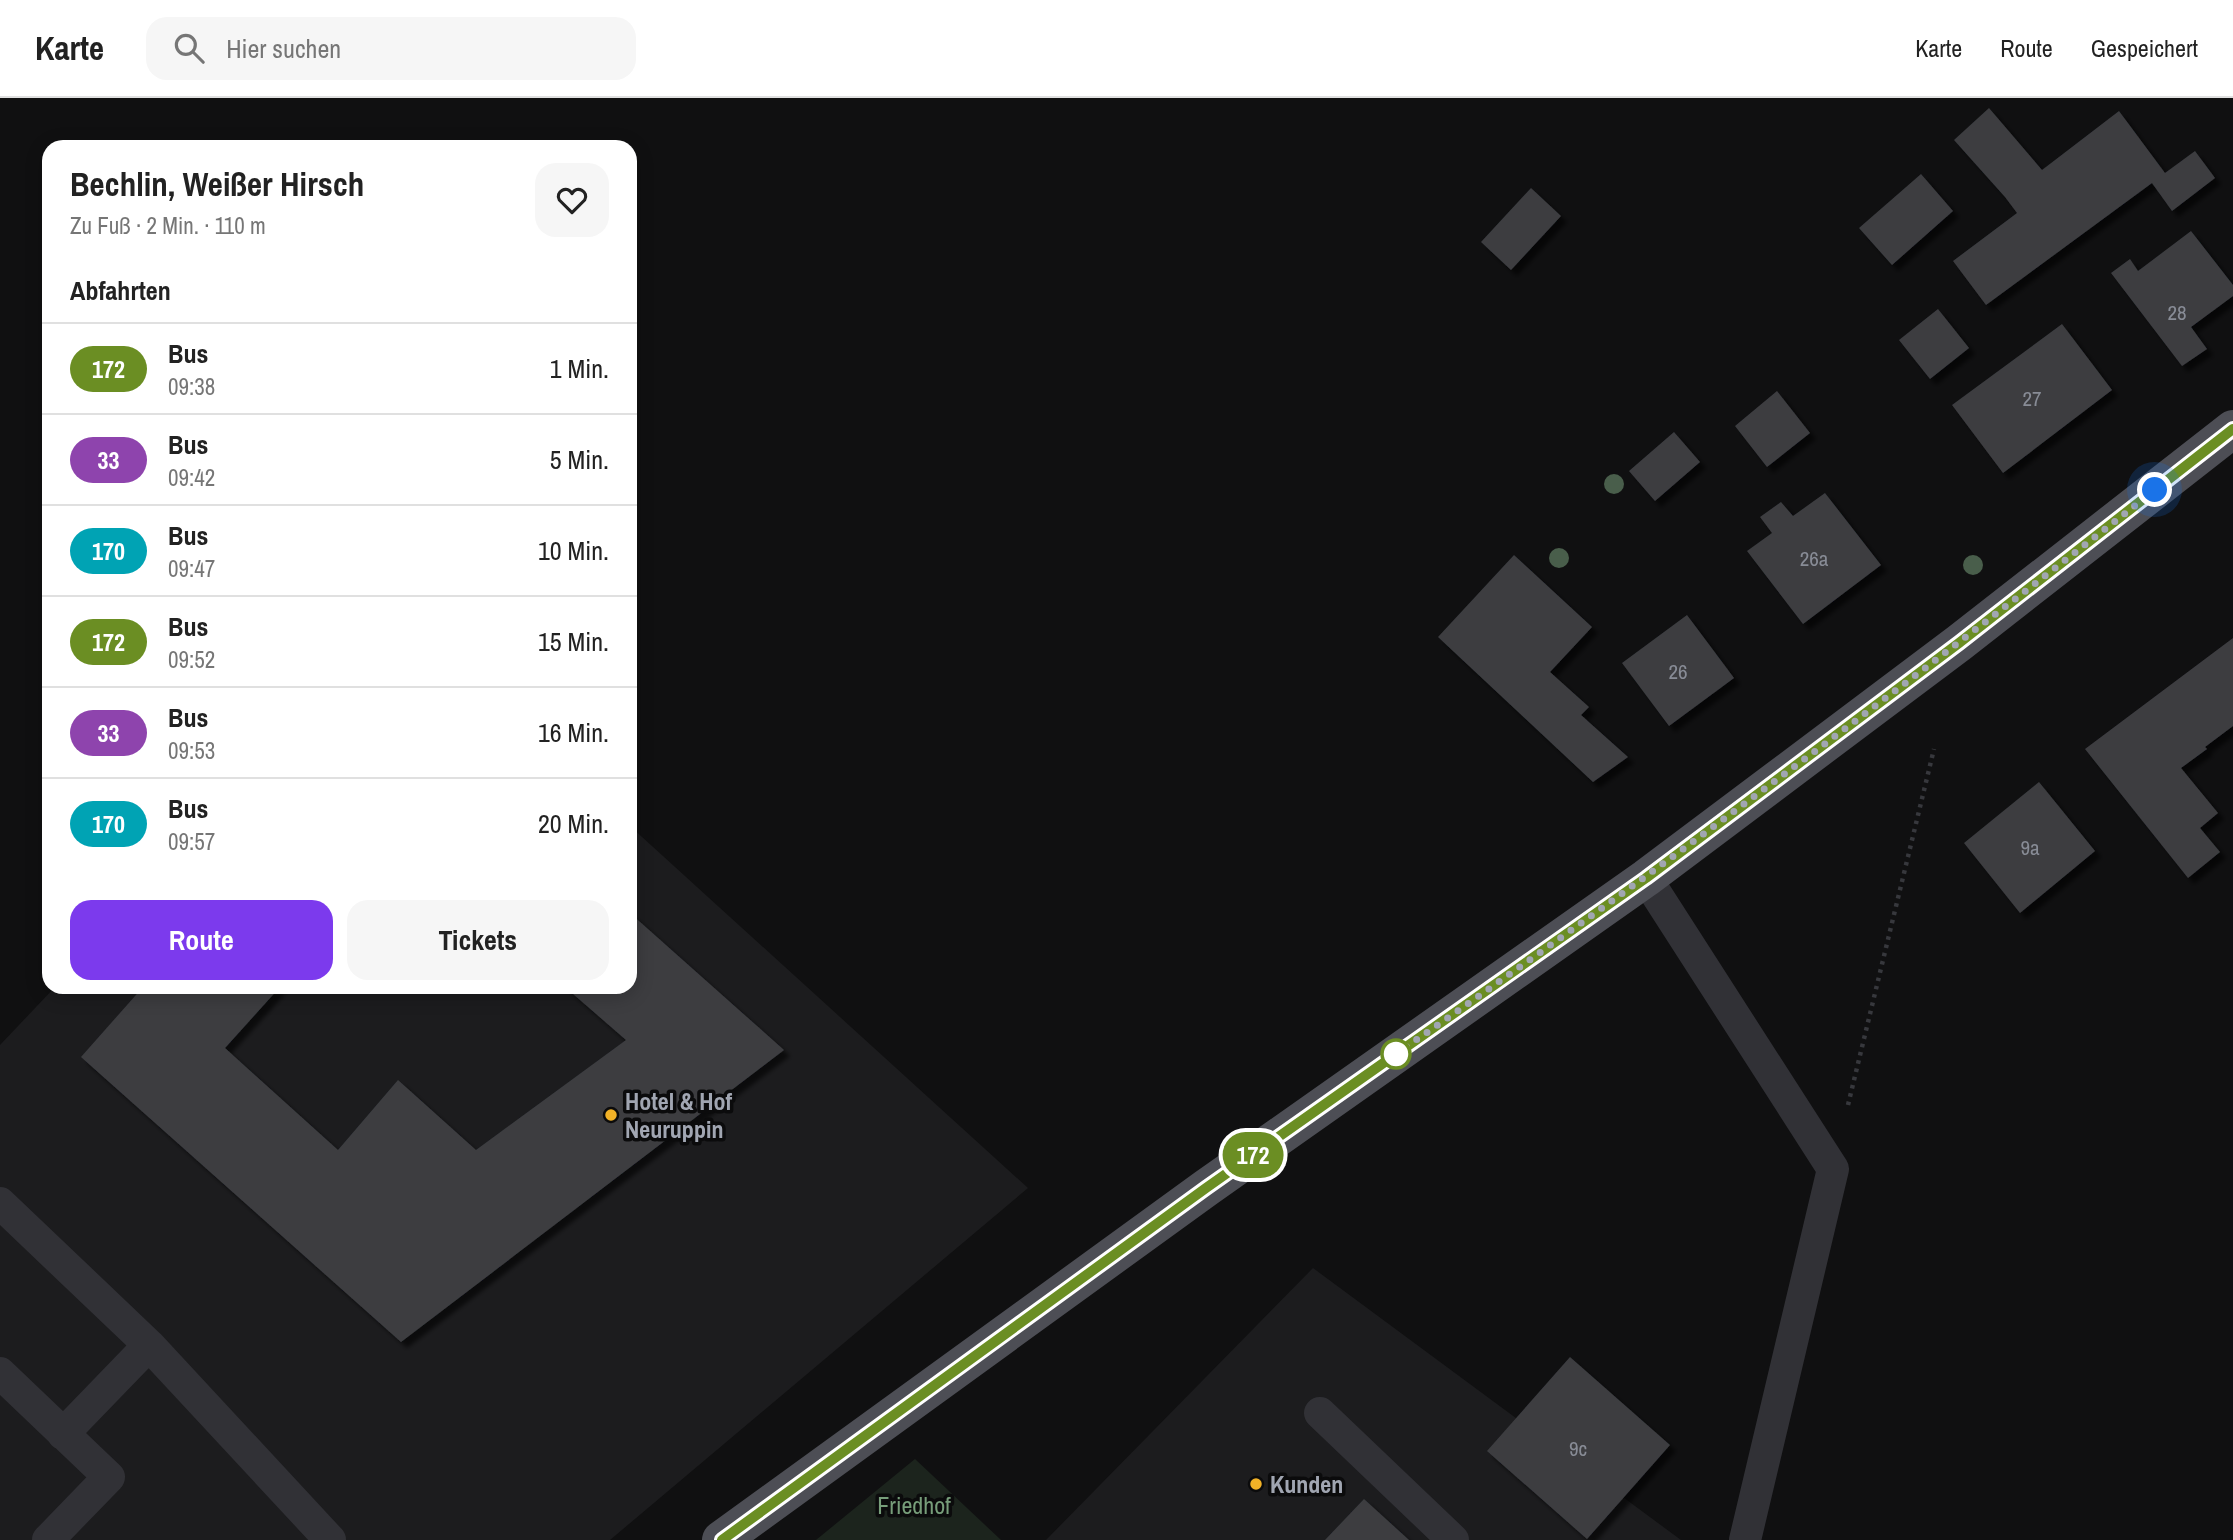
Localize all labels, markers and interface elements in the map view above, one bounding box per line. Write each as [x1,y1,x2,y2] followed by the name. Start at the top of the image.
[146,17,636,80] search box
[35,26,104,70] text: Karte
[170,29,208,67] icon: search
[226,31,341,66] text: Hier suchen
[1915,32,1962,64] text: Karte
[2000,32,2053,64] text: Route
[2091,32,2198,64] text: Gespeichert
[70,162,364,206] text: Bechlin, Weißer Hirsch
[535,163,609,237] button: heart
[70,210,266,241] text: Zu Fuß · 2 Min. · 110 m
[70,273,171,308] text: Abfahrten
[2167,298,2187,327] house number: 28
[168,336,208,371] text: Bus
[550,351,609,386] text: 1 Min.
[92,353,125,385] text: 172
[168,371,215,402] text: 09:38
[2022,384,2042,413] house number: 27
[168,427,208,462] text: Bus
[550,442,609,477] text: 5 Min.
[98,444,119,476] text: 33
[168,462,215,493] text: 09:42
[2137,472,2172,507] your location
[168,518,208,553] text: Bus
[538,533,609,568] text: 10 Min.
[92,535,125,567] text: 170
[1800,544,1829,573] house number: 26a
[168,553,215,584] text: 09:47
[168,609,208,644] text: Bus
[538,624,609,659] text: 15 Min.
[92,626,125,658] text: 172
[168,644,215,675] text: 09:52
[1668,657,1688,686] house number: 26
[168,700,208,735] text: Bus
[538,715,609,750] text: 16 Min.
[98,717,119,749] text: 33
[168,735,215,766] text: 09:53
[168,791,208,826] text: Bus
[538,806,609,841] text: 20 Min.
[92,808,125,840] text: 170
[168,826,215,857] text: 09:57
[2020,833,2040,862] house number: 9a
[70,900,333,980] button: Route
[347,900,609,980] button: Tickets
[1381,1039,1411,1069] unlabelled marker
[625,1085,733,1145] place label: Hotel & Hof Neuruppin
[603,1107,619,1123] marker: Hotel & Hof Neuruppin
[1213,1132,1293,1178] line badge: 172
[1237,1139,1269,1171] text: 172
[1569,1434,1587,1463] house number: 9c
[1270,1468,1343,1500] place label: Kunden
[1248,1476,1264,1492] marker: Kunden
[877,1489,951,1521] park label: Friedhof

